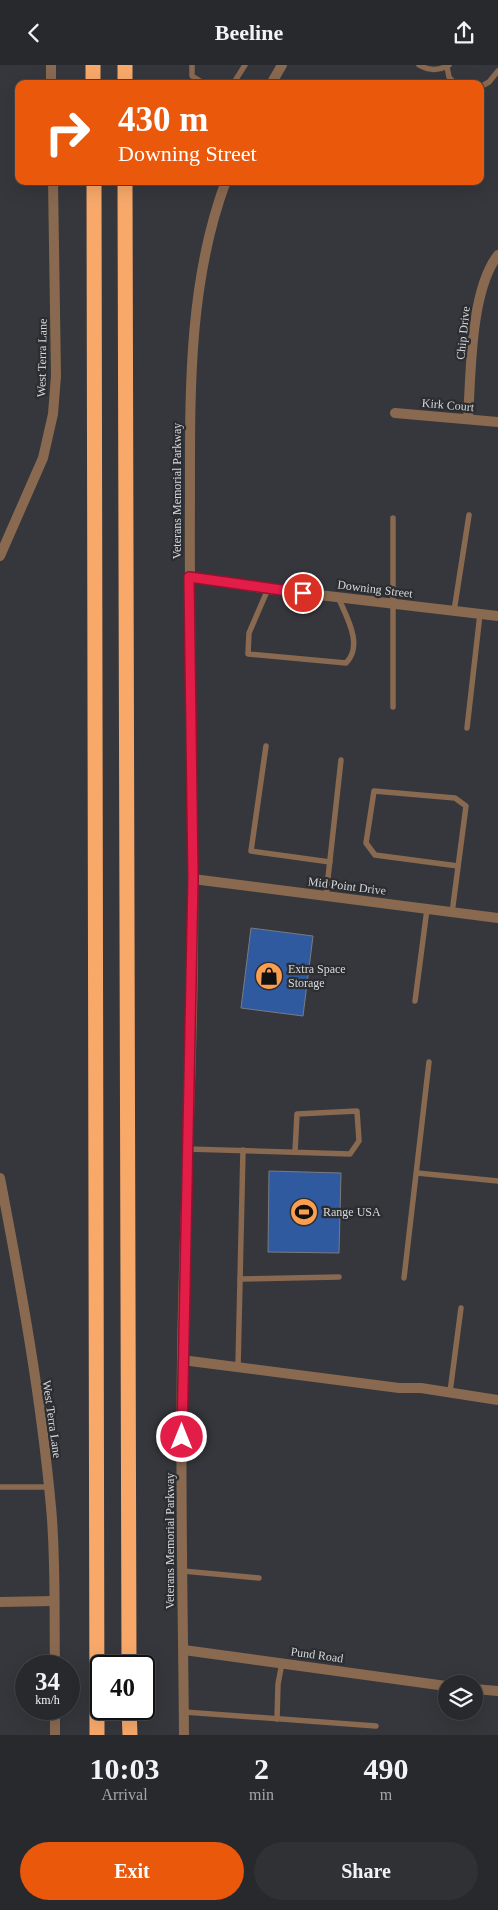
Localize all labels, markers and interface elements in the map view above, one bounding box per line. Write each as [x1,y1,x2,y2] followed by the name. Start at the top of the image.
[20,19,48,47] icon: back
[450,19,478,47] icon: share
[215,20,283,45] text: Beeline
[35,100,100,165] icon: right
[118,100,208,139] text: 430 m
[118,141,257,166] text: Downing Street
[453,306,473,360] street label: Chip Drive
[34,319,50,397] street label: West Terra Lane
[421,396,475,414] street label: Kirk Court
[170,423,184,559] street label: Veterans Memorial Parkway
[282,572,324,614] pin
[337,577,414,601] street label: Downing Street
[289,579,317,607] icon: arrive
[307,874,387,898] street label: Mid Point Drive
[254,961,284,991] shop icon: Extra Space Storage
[288,962,346,990] place label: Extra Space Storage
[289,1197,319,1227] sports icon: Range USA
[323,1205,381,1219] place label: Range USA
[40,1379,64,1459] street label: West Terra Lane
[155,1410,207,1462] position arrow
[163,1473,177,1609] street label: Veterans Memorial Parkway
[290,1644,344,1666] street label: Pund Road
[90,1655,155,1720] speed limit sign: 40
[35,1668,60,1695] text: 34
[438,1675,483,1720] map controls
[438,1675,483,1720] button: layers
[35,1693,60,1707] text: km/h
[90,1752,160,1785] text: 10:03
[254,1752,269,1785] text: 2
[363,1752,408,1785] text: 490
[101,1786,148,1803] text: Arrival
[249,1786,274,1803] text: min
[380,1786,392,1803] text: m
[20,1842,244,1900] button: Exit
[254,1842,478,1900] button: Share

